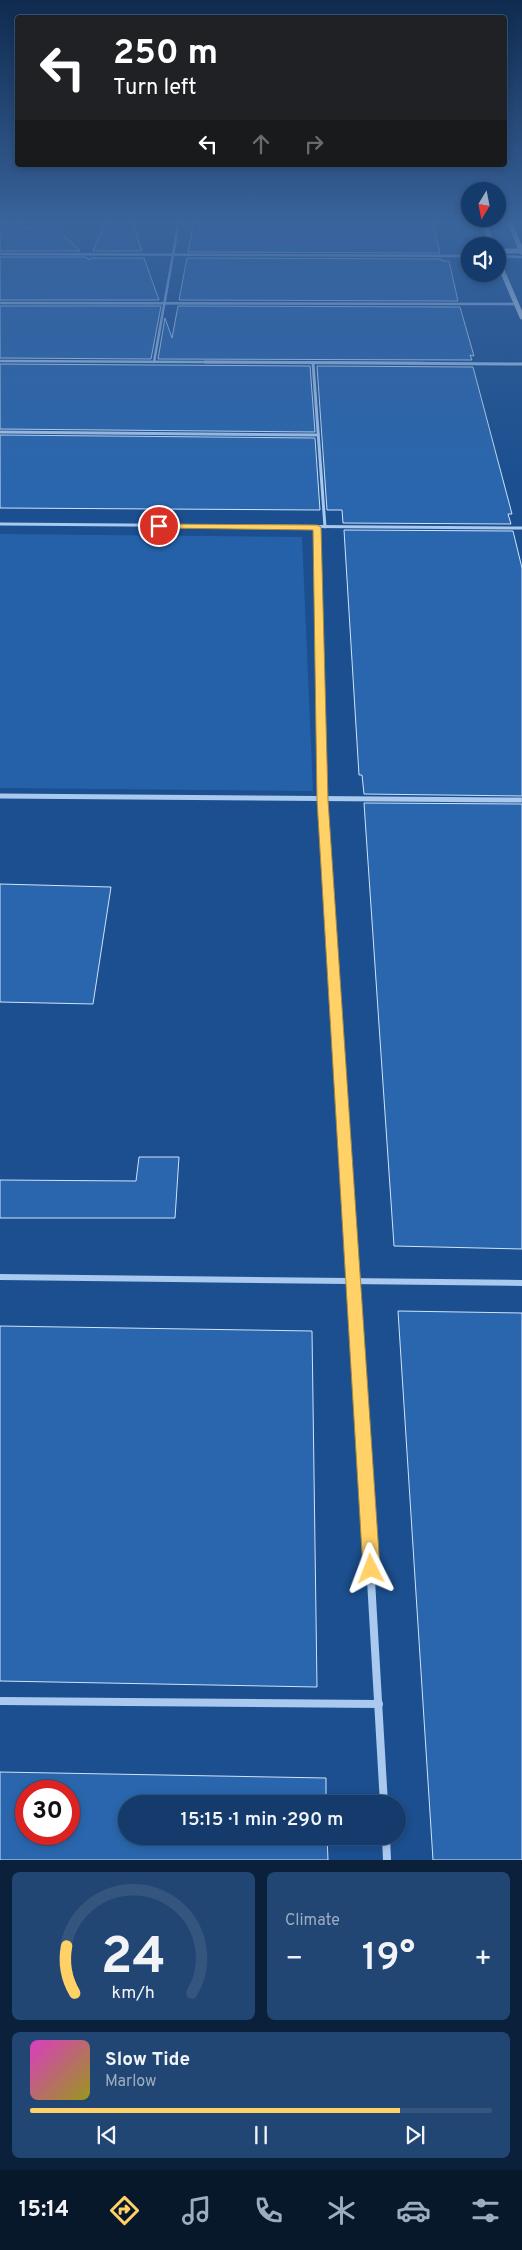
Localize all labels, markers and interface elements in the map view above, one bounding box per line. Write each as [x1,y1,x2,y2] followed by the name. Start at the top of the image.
[113,32,218,76] text: 250 m
[30,35,95,100] icon: left
[113,75,196,102] text: Turn left
[194,130,222,158] icon: left
[247,130,275,158] icon: ahead
[300,130,328,158] icon: right
[461,182,506,228] north arrow
[461,182,506,282] map controls
[461,237,506,282] button: sound
[138,505,180,547] pin
[145,512,173,540] icon: arrive
[344,1542,396,1594] position arrow
[15,1780,80,1845] speed limit sign: 30
[181,1808,343,1832] text: 15:15 · 1 min · 290 m
[285,1911,340,1931] text: Climate
[101,1926,166,1992] text: 24
[362,1935,415,1984] text: 19°
[285,1942,303,1978] text: −
[474,1942,492,1978] text: +
[112,1982,155,2005] text: km/h
[105,2048,190,2072] text: Slow Tide
[105,2072,157,2092] text: Marlow
[93,2121,121,2149] icon: previous
[247,2121,275,2149] icon: pause
[401,2121,429,2149] icon: next
[107,2193,142,2228] icon: directions
[179,2193,214,2228] icon: music
[251,2193,286,2228] icon: phone
[324,2193,359,2228] icon: climate
[396,2193,431,2228] icon: car
[468,2193,503,2228] icon: filters
[19,2197,69,2224] text: 15:14

